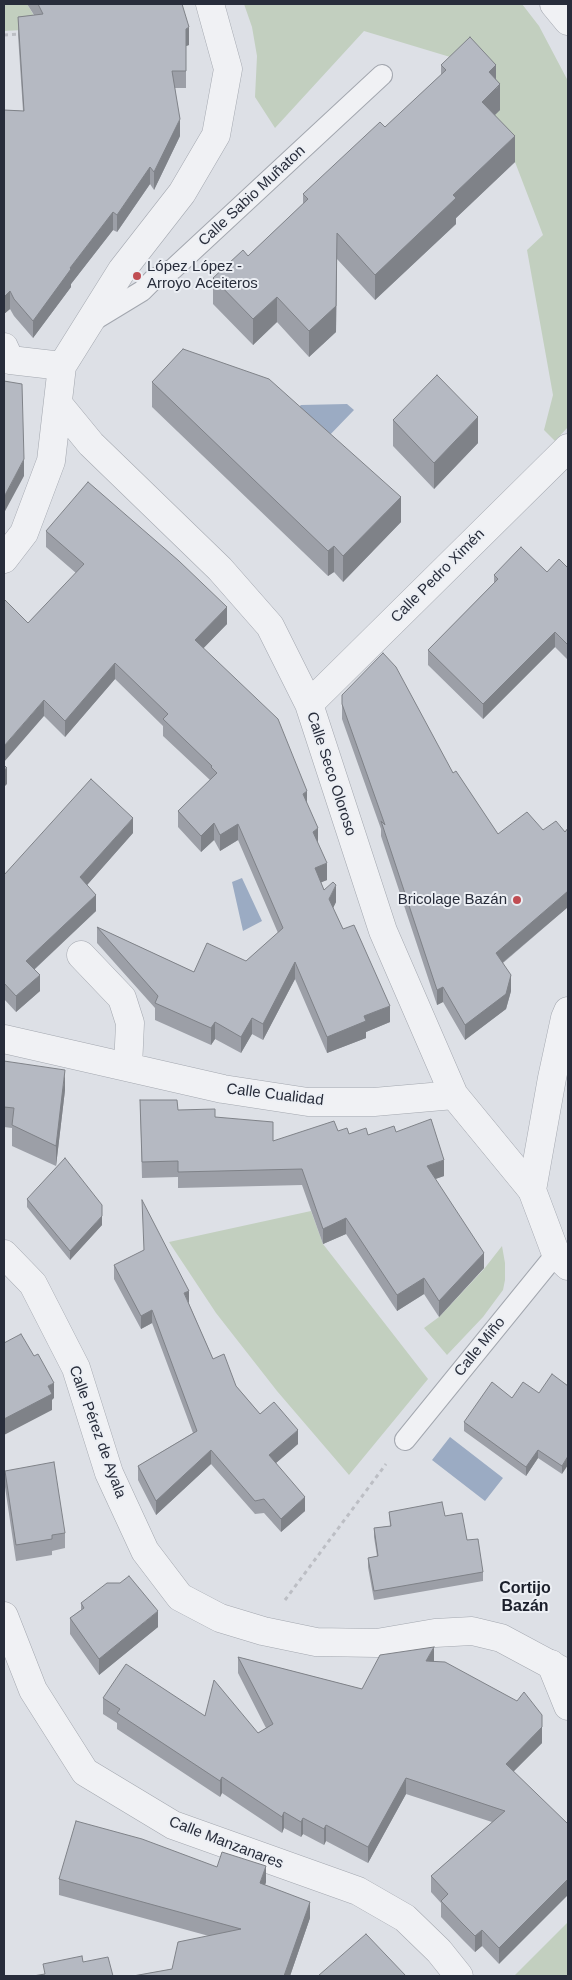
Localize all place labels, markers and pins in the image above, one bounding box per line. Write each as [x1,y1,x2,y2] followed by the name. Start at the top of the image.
[147,258,258,293] place label: López López - Arroyo Aceiteros
[131,270,143,282] marker: López López - Arroyo Aceiteros
[398,891,507,909] place label: Bricolage Bazán
[511,894,523,906] marker: Bricolage Bazán

